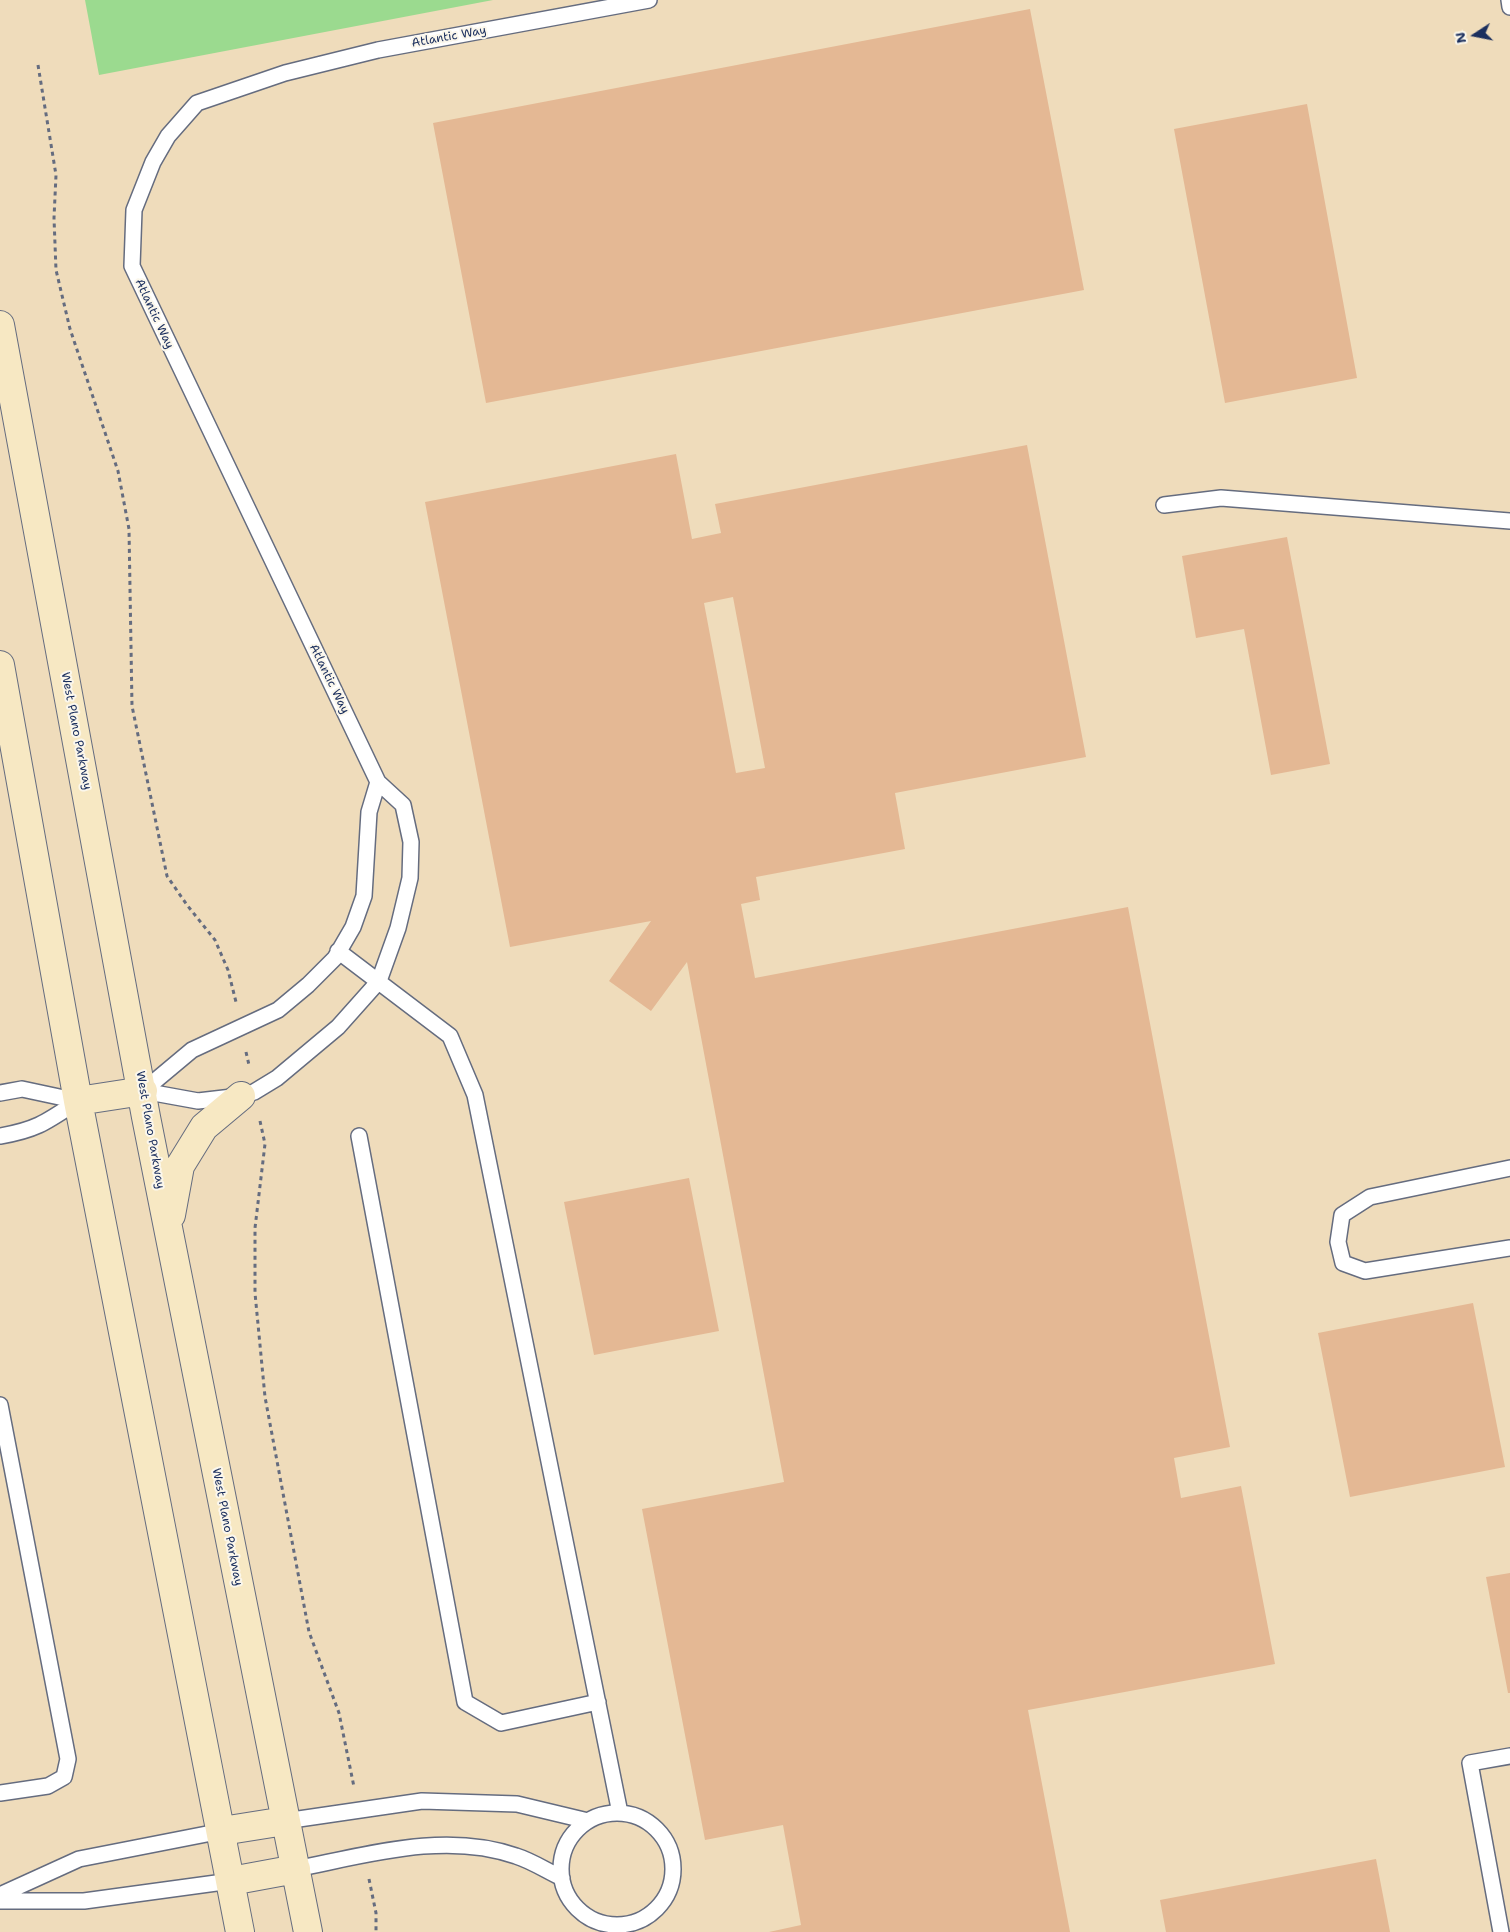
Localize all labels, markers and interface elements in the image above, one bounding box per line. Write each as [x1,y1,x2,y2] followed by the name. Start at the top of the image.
[1450,10,1500,60] north arrow
[411,23,487,51] street label: Atlantic Way
[1450,31,1470,45] text: N
[131,277,177,351] street label: Atlantic Way
[306,642,352,716] street label: Atlantic Way
[58,671,94,791] street label: West Plano Parkway
[133,1070,167,1190] street label: West Plano Parkway
[209,1467,245,1587] street label: West Plano Parkway

